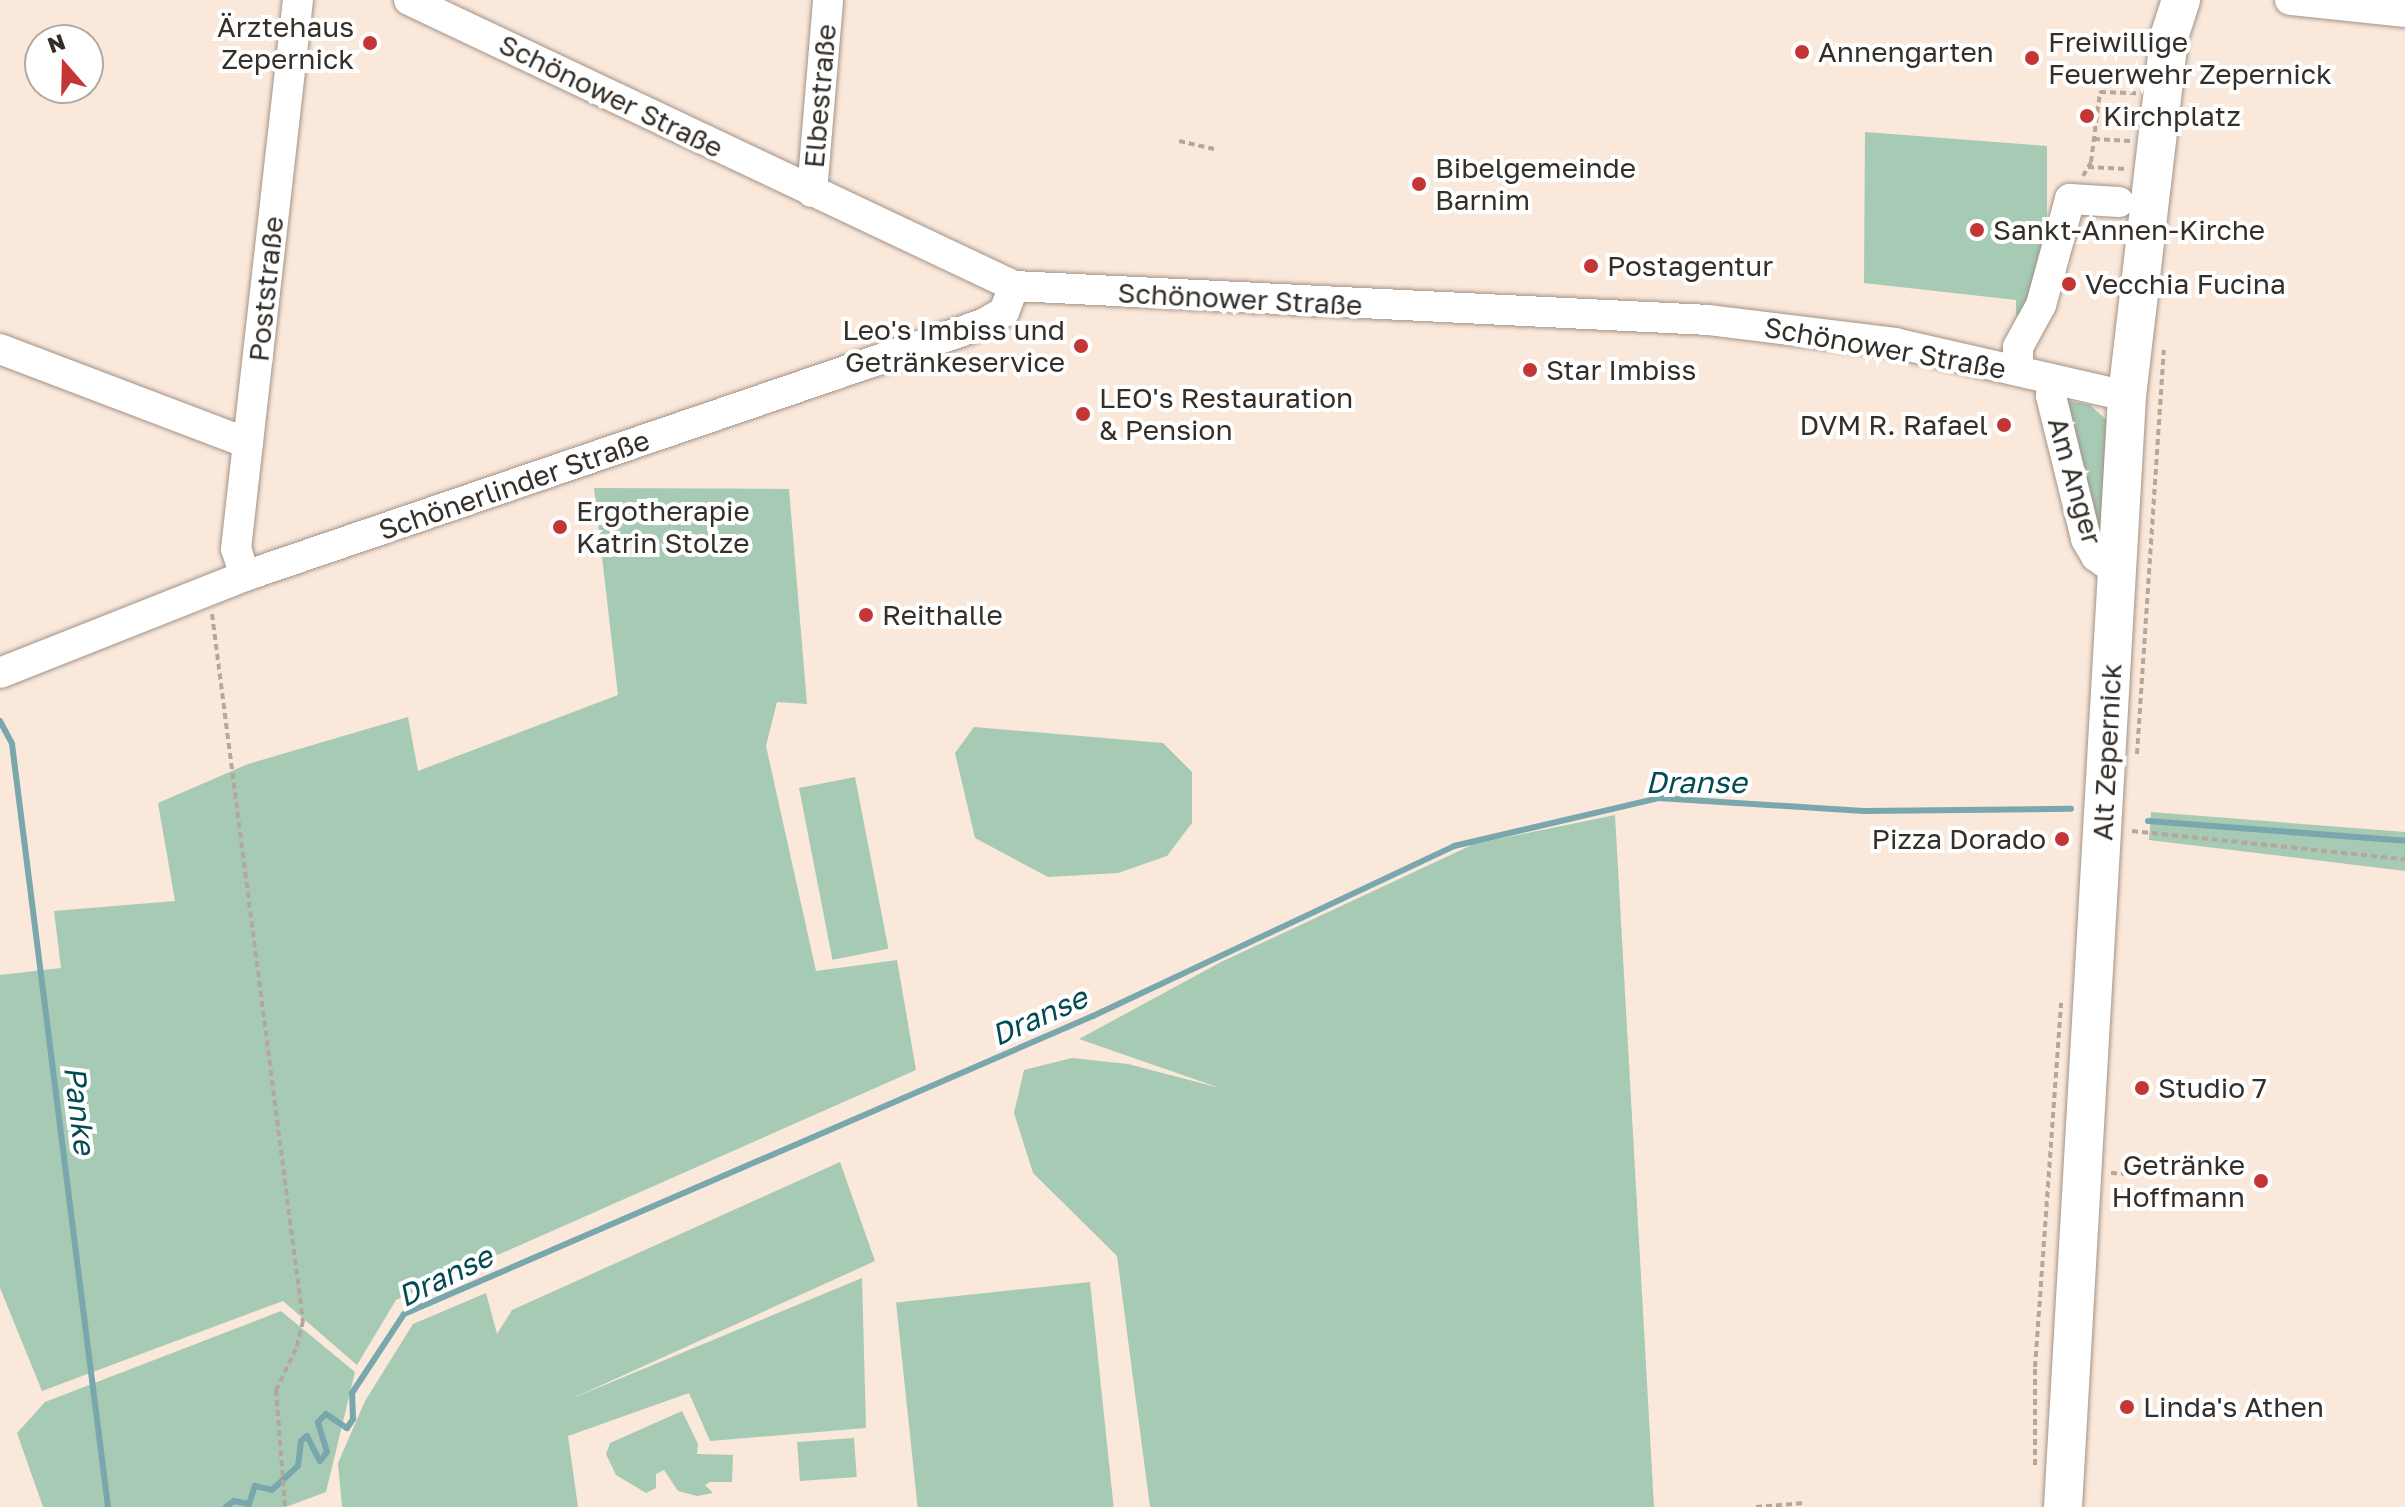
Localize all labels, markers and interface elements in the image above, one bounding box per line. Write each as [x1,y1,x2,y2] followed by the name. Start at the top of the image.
[217,10,354,76] place label: Ärztehaus Zepernick
[797,23,843,169] street label: Elbestraße
[24,24,104,104] north arrow
[2048,25,2332,91] place label: Freiwillige Feuerwehr Zepernick
[44,27,69,58] text: N
[494,27,728,165] street label: Schönower Straße
[361,34,379,52] marker: Ärztehaus Zepernick
[1818,35,1994,69] place label: Annengarten
[1793,43,1811,61] marker: Annengarten
[2023,49,2041,67] marker: Freiwillige Feuerwehr Zepernick
[2103,99,2241,133] place label: Kirchplatz
[2078,107,2096,125] marker: Kirchplatz
[1435,151,1636,217] place label: Bibelgemeinde Barnim
[1410,175,1428,193] marker: Bibelgemeinde Barnim
[1993,213,2265,247] place label: Sankt-Annen-Kirche
[242,215,290,363] street label: Poststraße
[1968,221,1986,239] marker: Sankt-Annen-Kirche
[1607,249,1773,283] place label: Postagentur
[1582,257,1600,275] marker: Postagentur
[2085,267,2286,301] place label: Vecchia Fucina
[2060,275,2078,293] marker: Vecchia Fucina
[1117,276,1363,322] street label: Schönower Straße
[1761,310,2009,386] street label: Schönower Straße
[842,313,1065,379] place label: Leo's Imbiss und Getränkeservice
[1072,337,1090,355] marker: Leo's Imbiss und Getränkeservice
[1546,353,1696,387] place label: Star Imbiss
[1521,361,1539,379] marker: Star Imbiss
[1099,381,1353,447] place label: LEO's Restauration & Pension
[1074,405,1092,423] marker: LEO's Restauration & Pension
[1799,408,1988,442] place label: DVM R. Rafael
[2041,413,2109,549] street label: Am Anger
[1995,416,2013,434] marker: DVM R. Rafael
[374,423,654,547] street label: Schönerlinder Straße
[576,494,750,560] place label: Ergotherapie Katrin Stolze
[551,518,569,536] marker: Ergotherapie Katrin Stolze
[882,598,1003,632] place label: Reithalle
[857,606,875,624] marker: Reithalle
[2086,663,2128,841] street label: Alt Zepernick
[1645,764,1747,800] water label: Dranse
[1872,822,2046,856] place label: Pizza Dorado
[2053,830,2071,848] marker: Pizza Dorado
[985,979,1093,1053] water label: Dranse
[57,1064,103,1156] water label: Panke
[2158,1071,2267,1105] place label: Studio 7
[2133,1079,2151,1097] marker: Studio 7
[2111,1148,2245,1214] place label: Getränke Hoffmann
[2252,1172,2270,1190] marker: Getränke Hoffmann
[392,1238,498,1314] water label: Dranse
[2143,1390,2324,1424] place label: Linda's Athen
[2118,1398,2136,1416] marker: Linda's Athen

